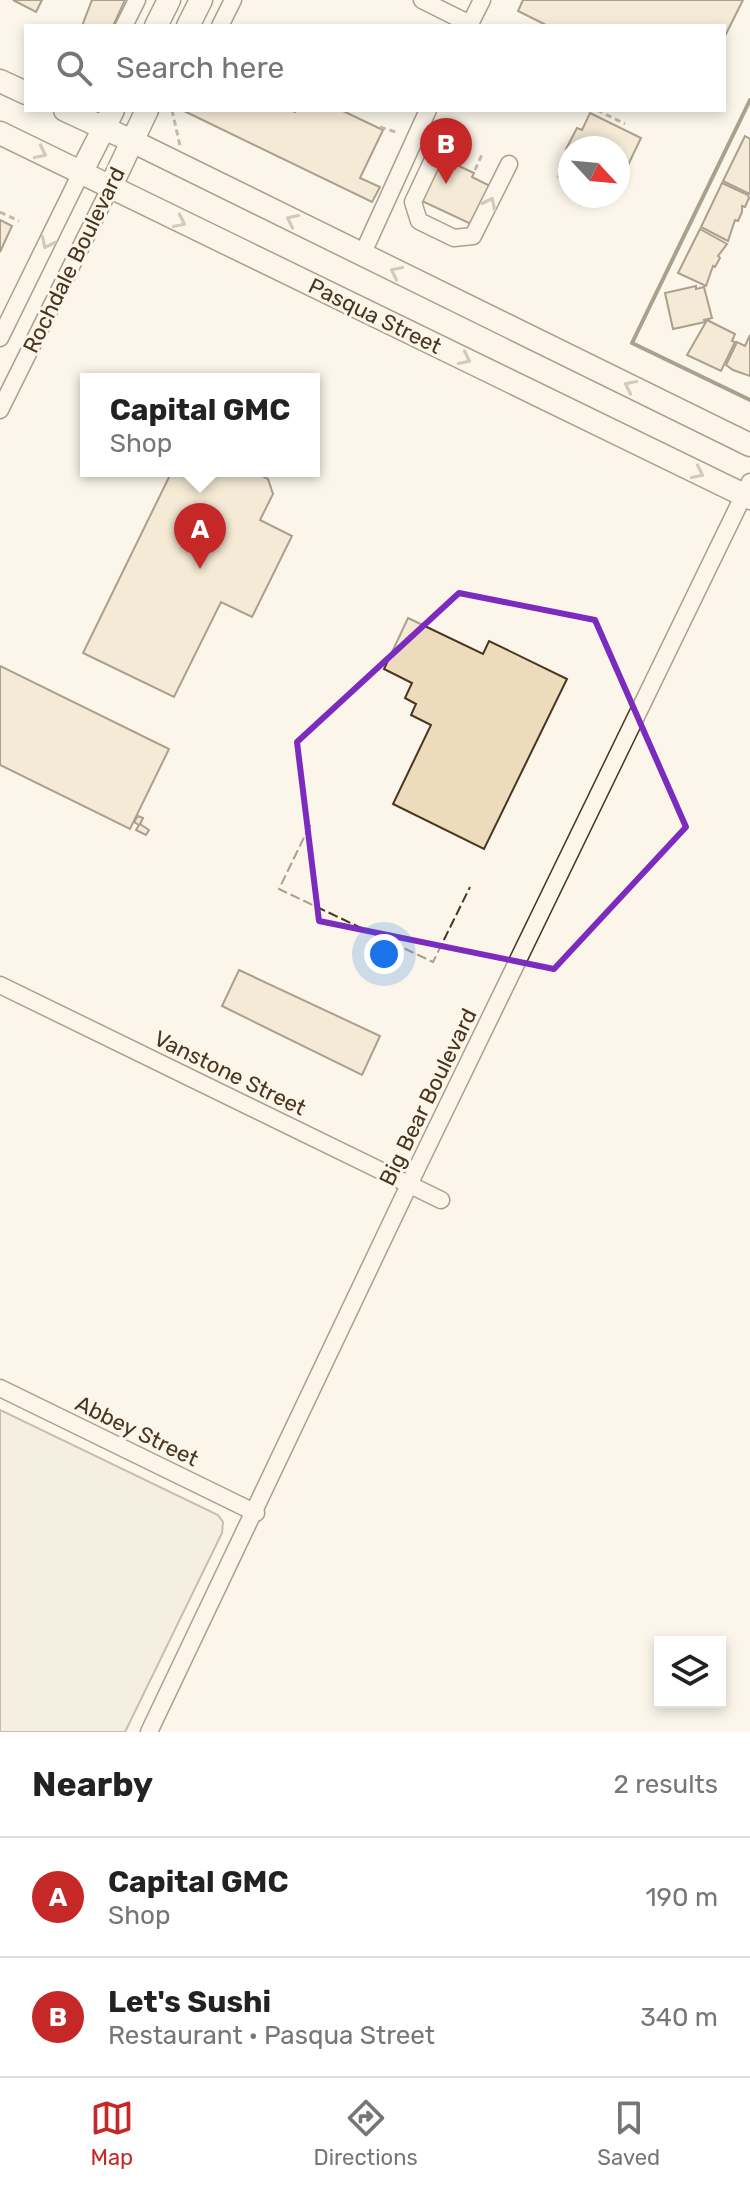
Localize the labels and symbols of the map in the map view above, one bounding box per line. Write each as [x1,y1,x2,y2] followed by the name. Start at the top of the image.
[420,118,472,184] pin: B
[558,136,630,208] north arrow
[32,143,47,159] one-way arrow
[17,163,131,357] street label: Rochdale Boulevard
[480,197,495,212] one-way arrow
[171,212,186,228] one-way arrow
[285,214,300,230] one-way arrow
[41,235,57,250] one-way arrow
[390,266,405,282] one-way arrow
[304,272,446,360] street label: Pasqua Street
[456,349,471,365] one-way arrow
[623,380,638,396] one-way arrow
[690,463,705,478] one-way arrow
[174,503,226,569] pin: A
[364,934,404,974] your location
[373,1004,483,1190] street label: Big Bear Boulevard
[150,1025,311,1122] street label: Vanstone Street
[71,1390,203,1473] street label: Abbey Street

